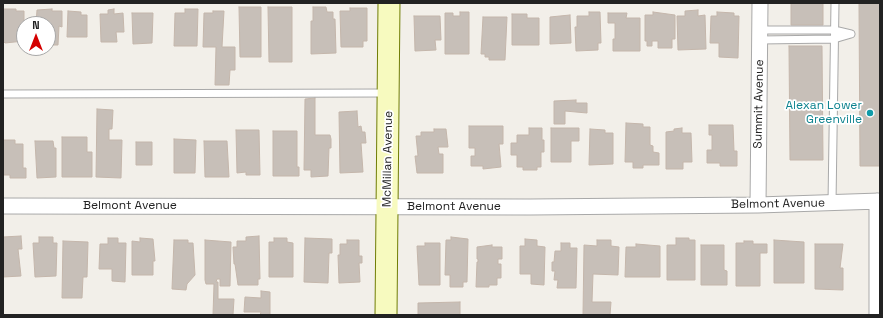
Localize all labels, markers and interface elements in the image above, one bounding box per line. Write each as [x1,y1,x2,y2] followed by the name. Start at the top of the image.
[16,16,56,56] north arrow
[32,18,40,32] text: N
[751,59,767,149] street label: Summit Avenue
[786,99,862,127] place label: Alexan Lower Greenville
[865,108,875,118] marker: Alexan Lower Greenville
[380,111,396,207] street label: McMillan Avenue
[731,196,825,212] street label: Belmont Avenue
[83,199,177,213] street label: Belmont Avenue
[407,200,501,214] street label: Belmont Avenue

